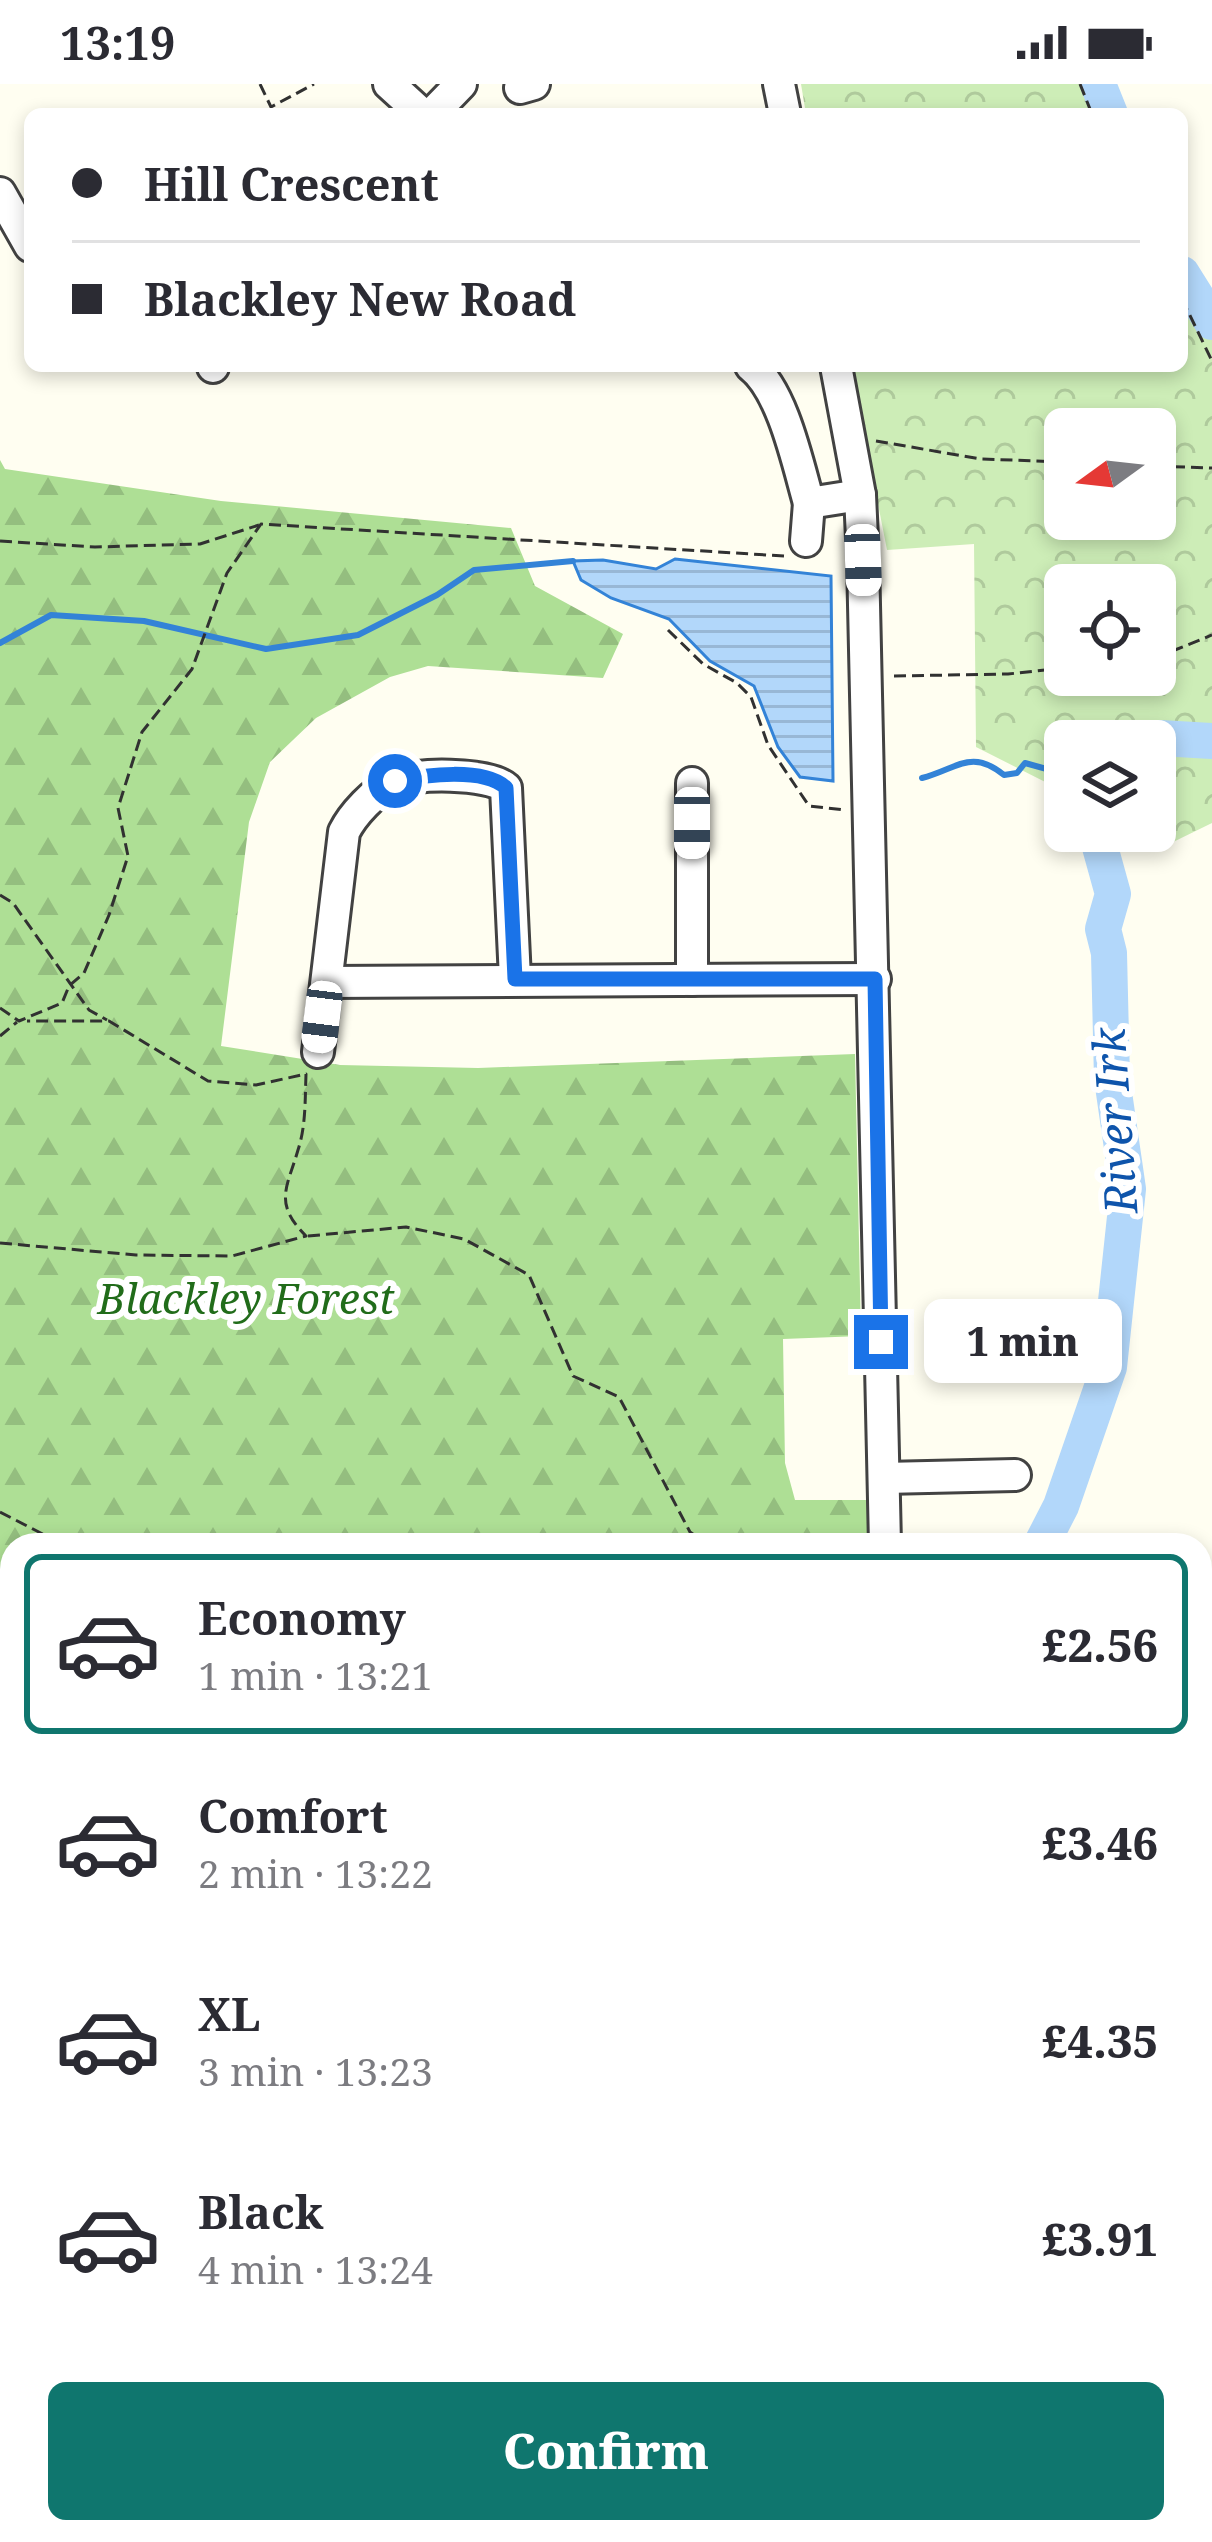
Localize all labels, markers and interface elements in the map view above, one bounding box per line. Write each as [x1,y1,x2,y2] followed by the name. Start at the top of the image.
[60,12,175,73] text: 13:19
[144,153,439,214] text: Hill Crescent
[144,268,576,329] text: Blackley New Road
[1044,408,1176,540] north arrow
[1044,408,1176,852] map controls
[844,523,882,597] car
[1044,564,1176,696] button: locate
[1044,720,1176,852] button: layers
[368,754,422,808] route start
[674,787,710,859] car
[300,979,344,1055] car
[1076,1025,1150,1217] water label: River Irk
[96,1269,395,1326] park label: Blackley Forest
[923,1300,1121,1384] callout: 1 min
[967,1314,1079,1367] text: 1 min
[854,1315,908,1369] route end
[198,1587,406,1648] text: Economy
[54,1590,162,1698] icon: car
[1042,1614,1158,1675] text: £2.56
[198,1648,433,1701] text: 1 min · 13:21
[198,1785,388,1846] text: Comfort
[54,1788,162,1896] icon: car
[1042,1812,1158,1873] text: £3.46
[198,1846,433,1899] text: 2 min · 13:22
[198,1983,260,2044] text: XL
[54,1986,162,2094] icon: car
[1042,2010,1158,2071] text: £4.35
[198,2044,433,2097] text: 3 min · 13:23
[198,2181,323,2242] text: Black
[54,2184,162,2292] icon: car
[1042,2208,1158,2269] text: £3.91
[198,2242,433,2295] text: 4 min · 13:24
[48,2382,1164,2520] button: Confirm

